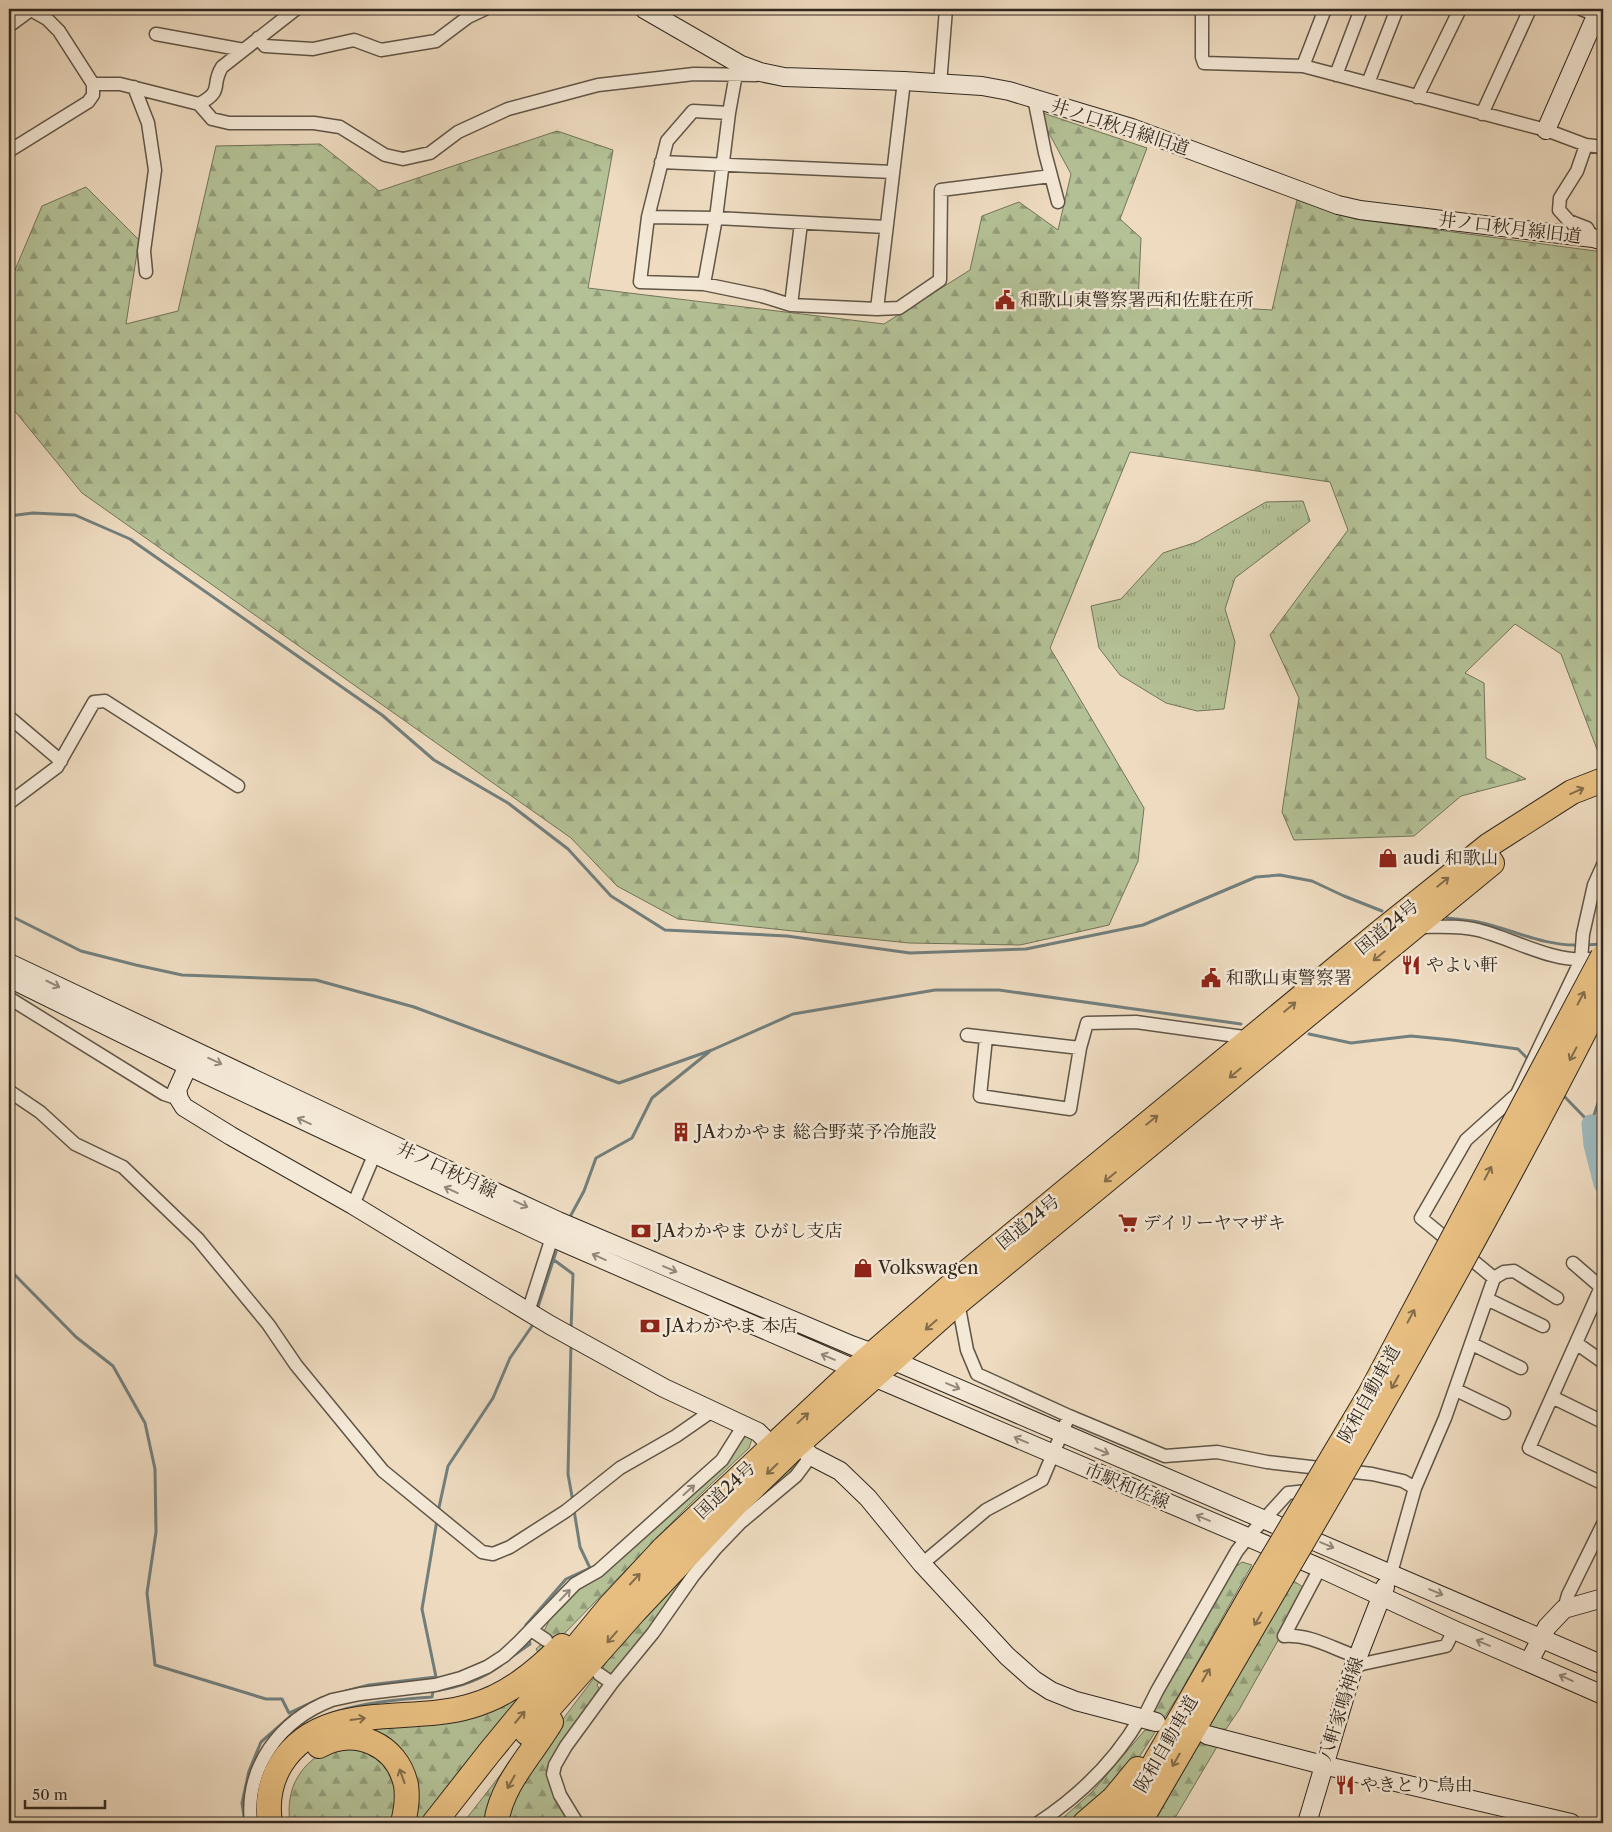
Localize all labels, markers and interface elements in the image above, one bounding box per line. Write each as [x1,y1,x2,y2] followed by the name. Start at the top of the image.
[1048,94,1192,160] street label: 井ノ口秋月線旧道
[1437,208,1583,248] street label: 井ノ口秋月線旧道
[994,289,1016,311] public building icon: 和歌山東警察署西和佐駐在所
[1020,289,1254,311] place label: 和歌山東警察署西和佐駐在所
[1569,785,1584,795] one-way arrow
[1377,847,1399,869] shop icon: audi 和歌山
[1403,847,1499,869] place label: audi 和歌山
[1436,876,1449,887] one-way arrow
[1351,895,1423,959] street label: 国道24号
[1372,950,1385,961] one-way arrow
[1400,954,1422,976] restaurant icon: やよい軒
[1426,954,1498,976] place label: やよい軒
[1200,967,1222,989] public building icon: 和歌山東警察署
[1226,967,1352,989] place label: 和歌山東警察署
[45,980,60,989] one-way arrow
[1576,991,1586,1006] one-way arrow
[1283,1001,1296,1013] one-way arrow
[1568,1047,1578,1062] one-way arrow
[207,1057,222,1067] one-way arrow
[1229,1068,1242,1079] one-way arrow
[1146,1114,1159,1125] one-way arrow
[297,1116,312,1126] one-way arrow
[670,1121,692,1143] building icon: JAわかやま 総合野菜予冷施設
[693,1121,937,1143] place label: JAわかやま 総合野菜予冷施設
[393,1137,501,1203] street label: 井ノ口秋月線
[1483,1165,1493,1180] one-way arrow
[1104,1171,1117,1182] one-way arrow
[444,1185,459,1195] one-way arrow
[992,1190,1064,1254] street label: 国道24号
[513,1200,528,1209] one-way arrow
[1117,1212,1139,1234] supermarket icon: デイリーヤマザキ
[1143,1212,1286,1234] place label: デイリーヤマザキ
[630,1220,652,1242] bank icon: JAわかやま ひがし支店
[653,1220,843,1242] place label: JAわかやま ひがし支店
[592,1252,607,1262] one-way arrow
[852,1257,874,1279] shop icon: Volkswagen
[877,1257,979,1279] place label: Volkswagen
[662,1264,677,1274] one-way arrow
[1407,1309,1417,1324] one-way arrow
[639,1315,661,1337] bank icon: JAわかやま 本店
[662,1315,798,1337] place label: JAわかやま 本店
[925,1320,938,1331] one-way arrow
[1333,1341,1405,1447] street label: 阪和自動車道
[821,1352,836,1362] one-way arrow
[1390,1374,1400,1389] one-way arrow
[945,1382,960,1392] one-way arrow
[796,1412,809,1424] one-way arrow
[1014,1435,1029,1445] one-way arrow
[1094,1446,1109,1456] one-way arrow
[690,1456,760,1524] street label: 国道24号
[1081,1458,1173,1514] street label: 市駅和佐線
[767,1462,779,1474] one-way arrow
[682,1484,695,1496] one-way arrow
[1196,1512,1211,1522] one-way arrow
[1319,1541,1334,1551] one-way arrow
[629,1573,641,1586] one-way arrow
[559,1588,571,1601] one-way arrow
[1428,1588,1443,1598] one-way arrow
[1253,1612,1263,1627] one-way arrow
[606,1630,618,1643] one-way arrow
[1476,1638,1492,1647] one-way arrow
[1314,1654,1368,1764] street label: 八軒家鳴神線
[1201,1668,1211,1683] one-way arrow
[1559,1673,1574,1683] one-way arrow
[1129,1692,1203,1796] street label: 阪和自動車道
[514,1711,525,1724] one-way arrow
[350,1714,366,1724] one-way arrow
[1171,1752,1181,1767] one-way arrow
[397,1768,406,1784] one-way arrow
[506,1774,515,1789] one-way arrow
[1334,1774,1356,1796] restaurant icon: やきとり 鳥由
[1360,1774,1473,1796] place label: やきとり 鳥由
[25,1777,105,1809] scale bar
[32,1785,68,1804] text: 50 m

